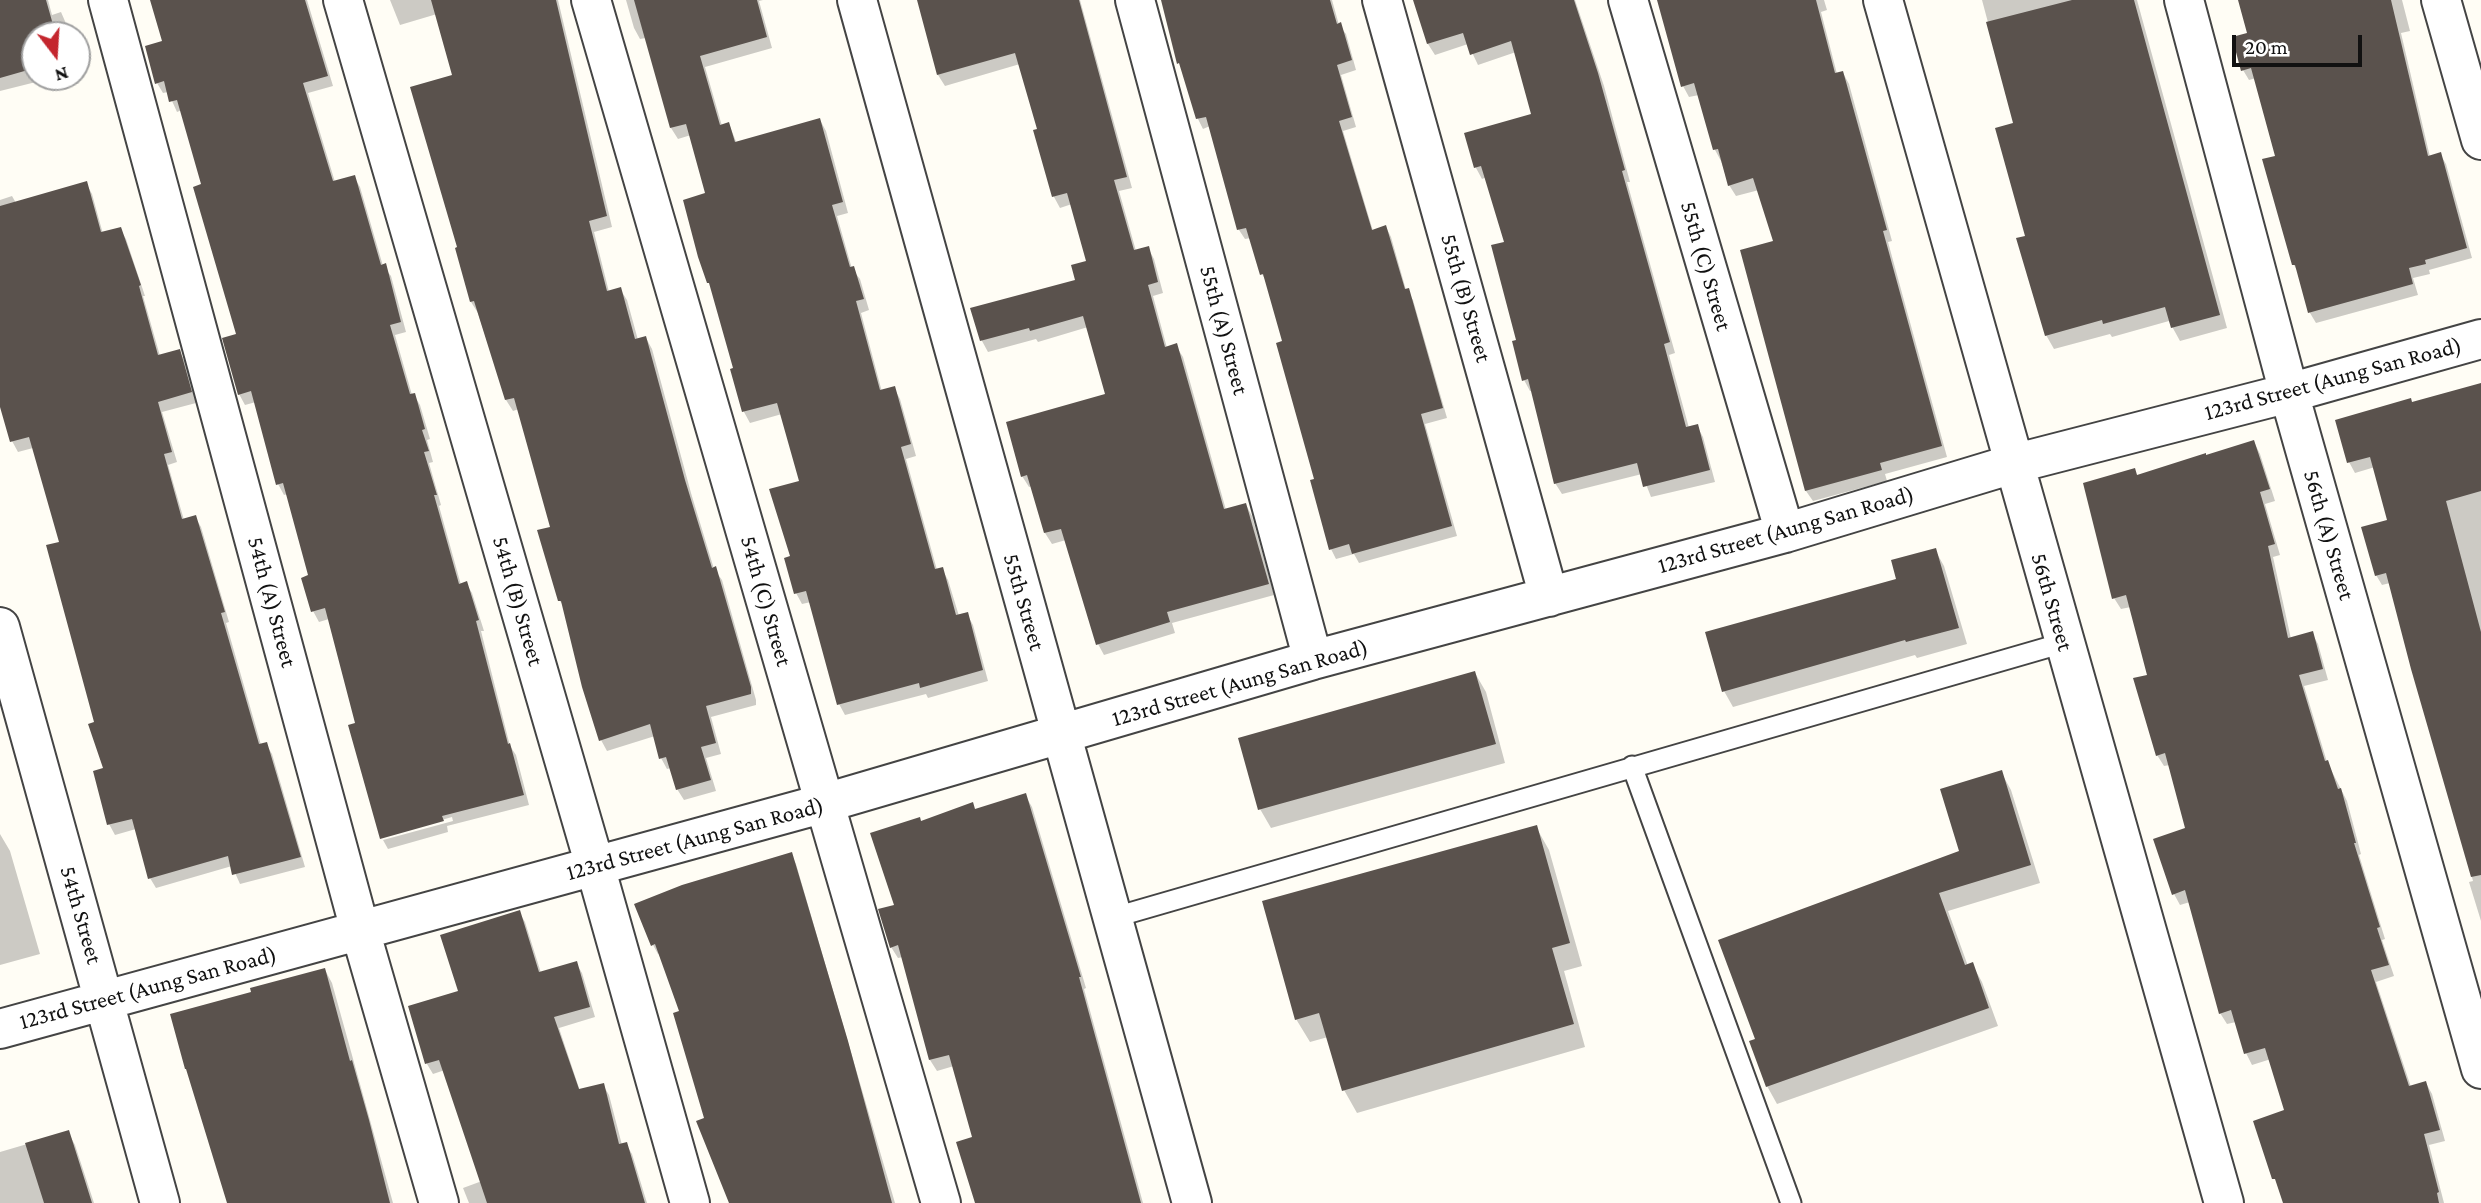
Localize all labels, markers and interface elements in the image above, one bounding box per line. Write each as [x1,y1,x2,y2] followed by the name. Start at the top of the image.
[21,21,91,91] north arrow
[2236,21,2366,65] scale bar
[2245,35,2288,59] text: 20 m
[52,63,71,87] text: N
[1674,198,1738,334] street label: 55th (C) Street
[1434,231,1498,365] street label: 55th (B) Street
[1193,262,1255,398] street label: 55th (A) Street
[2201,331,2465,427] street label: 123rd Street (Aung San Road)
[2297,467,2361,603] street label: 56th (A) Street
[1655,480,1917,580] street label: 123rd Street (Aung San Road)
[486,533,550,669] street label: 54th (B) Street
[734,533,798,669] street label: 54th (C) Street
[241,534,303,670] street label: 54th (A) Street
[997,550,1051,654] street label: 55th Street
[2025,550,2079,654] street label: 56th Street
[1109,633,1371,733] street label: 123rd Street (Aung San Road)
[563,791,827,887] street label: 123rd Street (Aung San Road)
[54,863,108,967] street label: 54th Street
[16,940,280,1036] street label: 123rd Street (Aung San Road)

